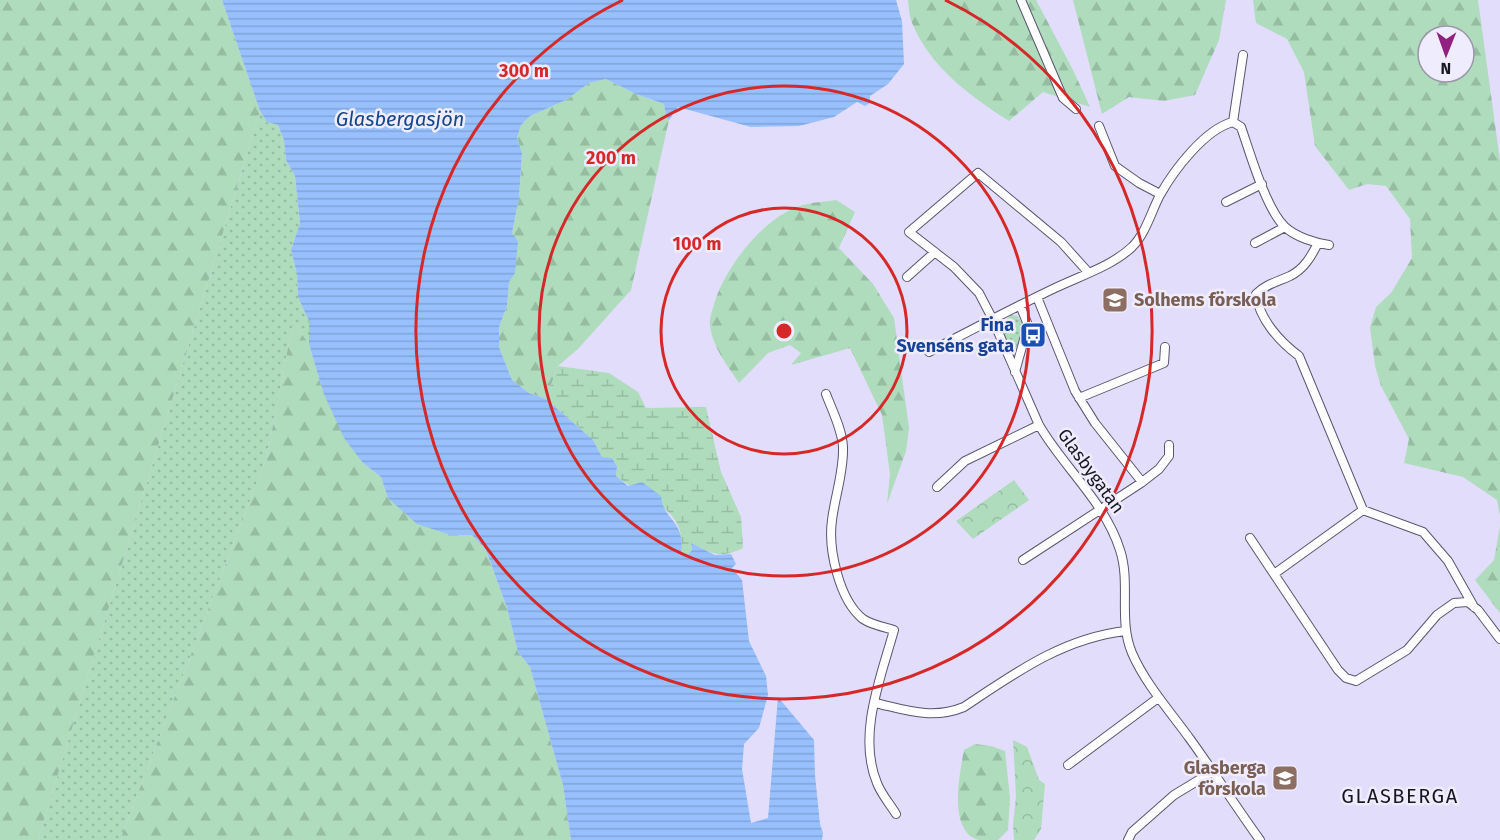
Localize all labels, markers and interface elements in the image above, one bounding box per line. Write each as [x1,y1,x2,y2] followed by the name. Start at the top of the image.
[1416,24,1476,84] north arrow
[1440,59,1451,78] text: N
[498,60,549,82] text: 300 m
[336,107,464,131] water label: Glasbergasjön
[586,147,636,169] text: 200 m
[673,233,721,255] text: 100 m
[1100,285,1130,315] school or university icon: Solhems förskola
[1134,289,1277,311] place label: Solhems förskola
[897,314,1014,357] place label: Fina Svenséns gata
[1018,320,1048,350] bus stop icon: Fina Svenséns gata
[774,321,794,341] centre of rings
[1053,424,1129,518] street label: Glasbygatan
[1184,757,1266,800] place label: Glasberga förskola
[1270,763,1300,793] school or university icon: Glasberga förskola
[1341,784,1459,808] district label: GLASBERGA

